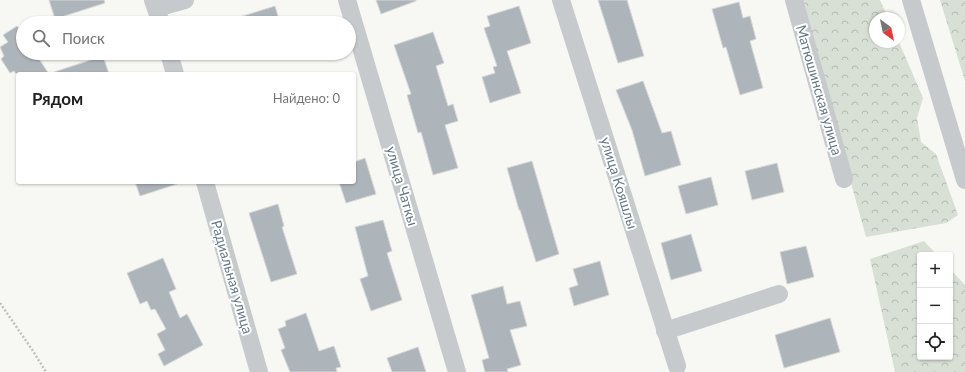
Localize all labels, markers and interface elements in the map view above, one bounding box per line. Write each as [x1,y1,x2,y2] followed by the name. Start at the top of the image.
[869,12,905,48] north arrow
[16,16,356,60] search box
[793,23,846,157] street label: Матюшинская улица
[30,27,52,49] icon: search
[62,29,105,47] text: Поиск
[32,88,83,109] text: Рядом
[273,90,340,106] text: Найдено: 0
[597,135,642,231] street label: улица Кояшлы
[383,144,422,228] street label: улица Чаткы
[208,218,257,336] street label: Радиальная улица
[917,252,953,360] map controls
[917,252,953,288] button: +
[917,288,953,324] button: −
[917,324,953,360] button: locate

